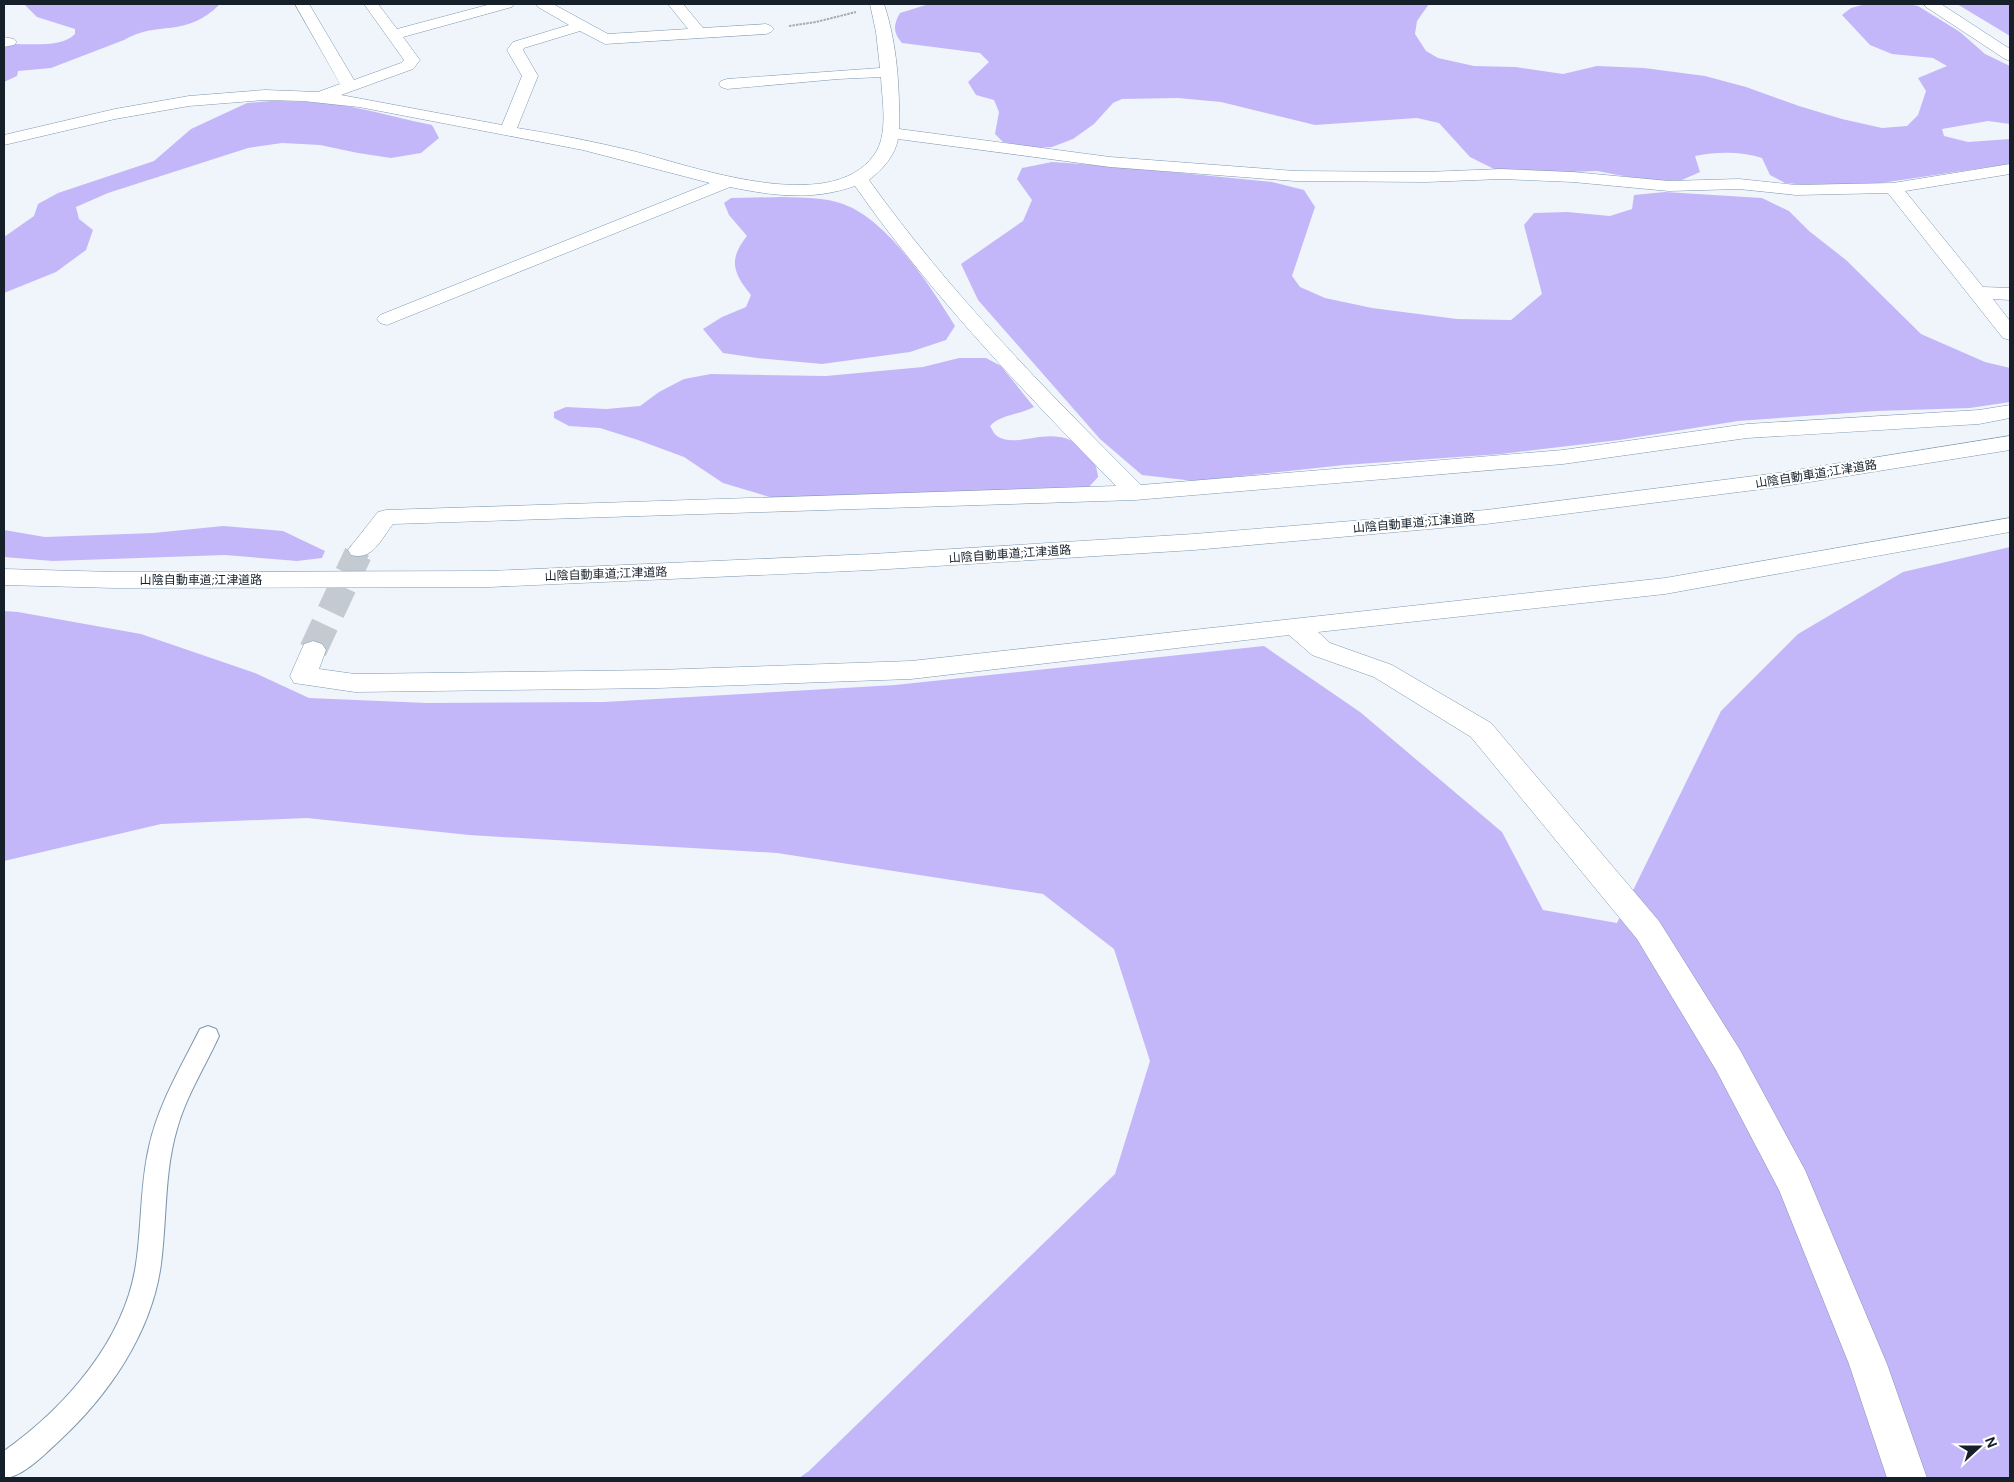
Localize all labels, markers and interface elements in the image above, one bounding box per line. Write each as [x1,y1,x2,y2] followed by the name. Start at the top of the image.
[1754,456,1878,492] street label: 山陰自動車道;江津道路
[1352,510,1476,536] street label: 山陰自動車道;江津道路
[948,542,1072,566] street label: 山陰自動車道;江津道路
[544,564,668,584] street label: 山陰自動車道;江津道路
[140,572,262,588] street label: 山陰自動車道;江津道路
[1954,1422,2004,1472] north arrow
[1981,1434,2001,1450] text: N

